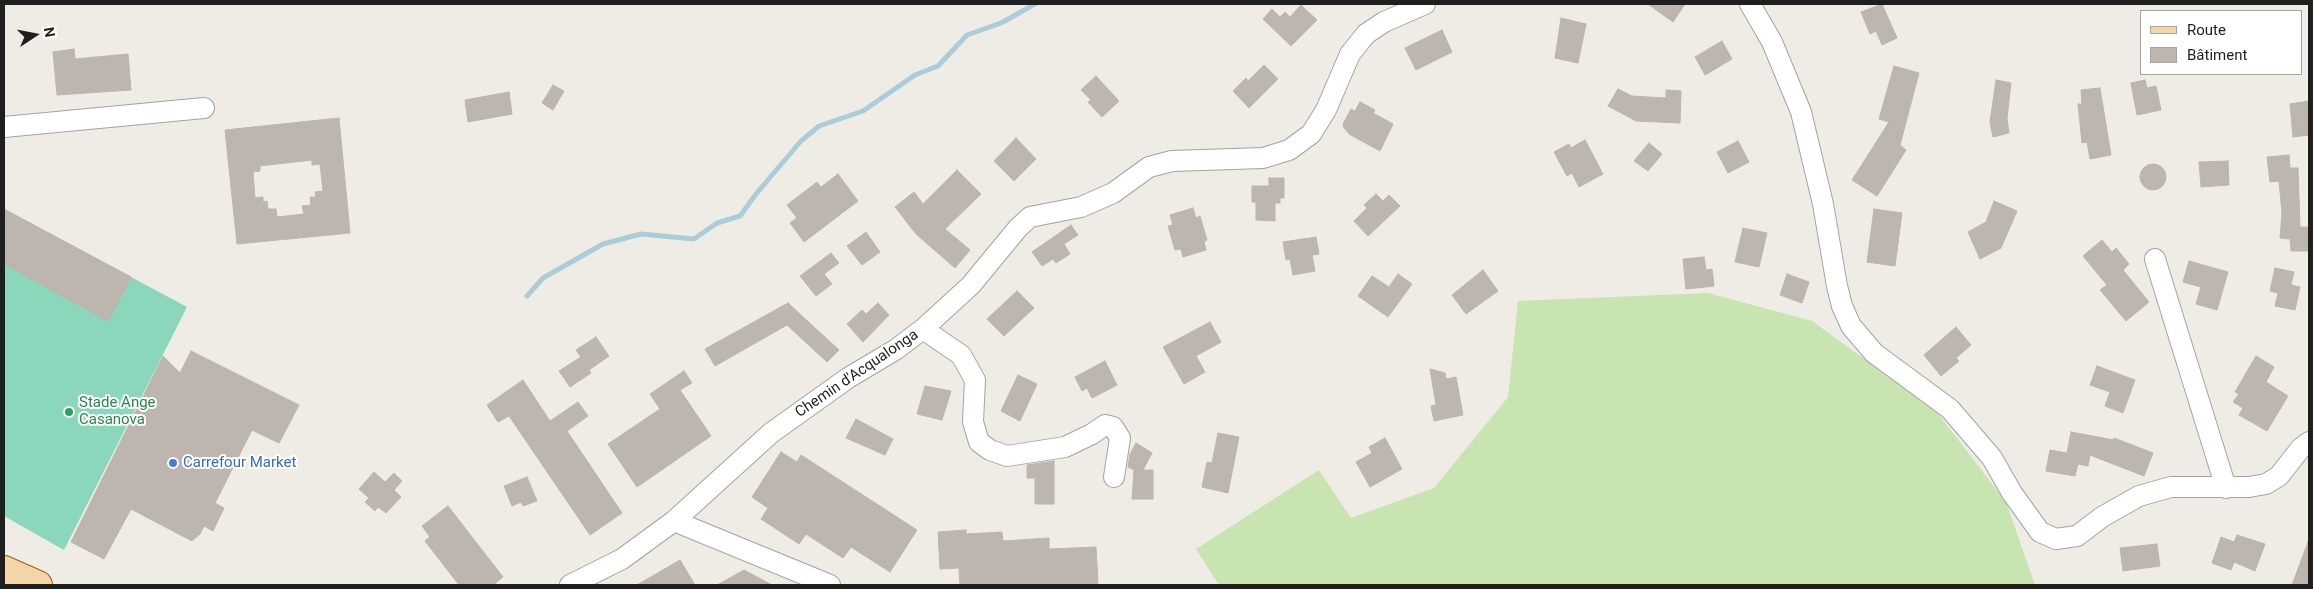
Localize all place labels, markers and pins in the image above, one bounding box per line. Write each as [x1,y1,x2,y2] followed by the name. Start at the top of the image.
[79,394,156,429] place label: Stade Ange Casanova
[63,406,75,418] marker: Stade Ange Casanova
[183,454,296,472] place label: Carrefour Market
[167,457,179,469] marker: Carrefour Market

